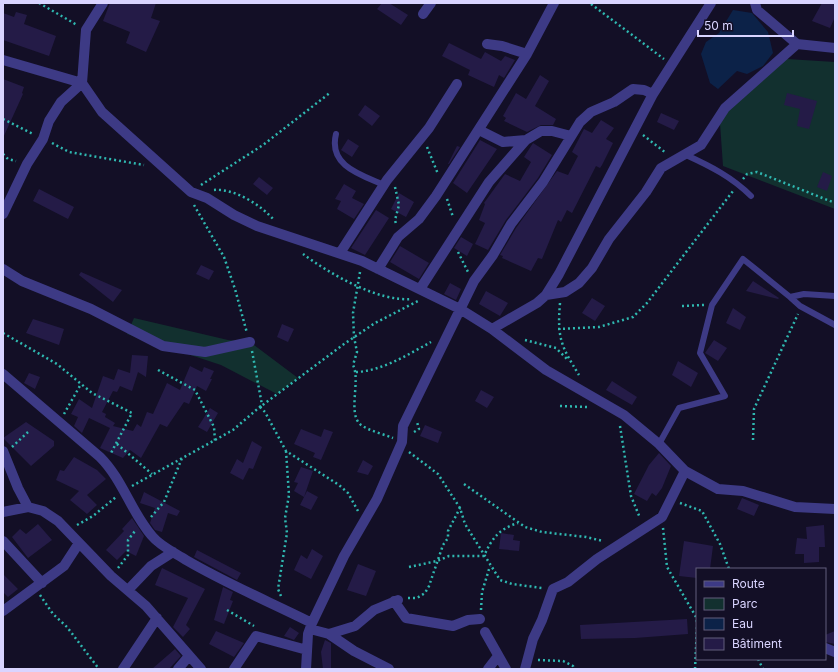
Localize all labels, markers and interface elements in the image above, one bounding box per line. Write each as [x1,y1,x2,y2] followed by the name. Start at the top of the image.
[698,12,793,38] scale bar
[704,18,733,33] text: 50 m
[696,568,826,660] legend
[732,576,765,591] text: Route
[732,596,758,611] text: Parc
[732,616,753,631] text: Eau
[732,636,782,651] text: Bâtiment

